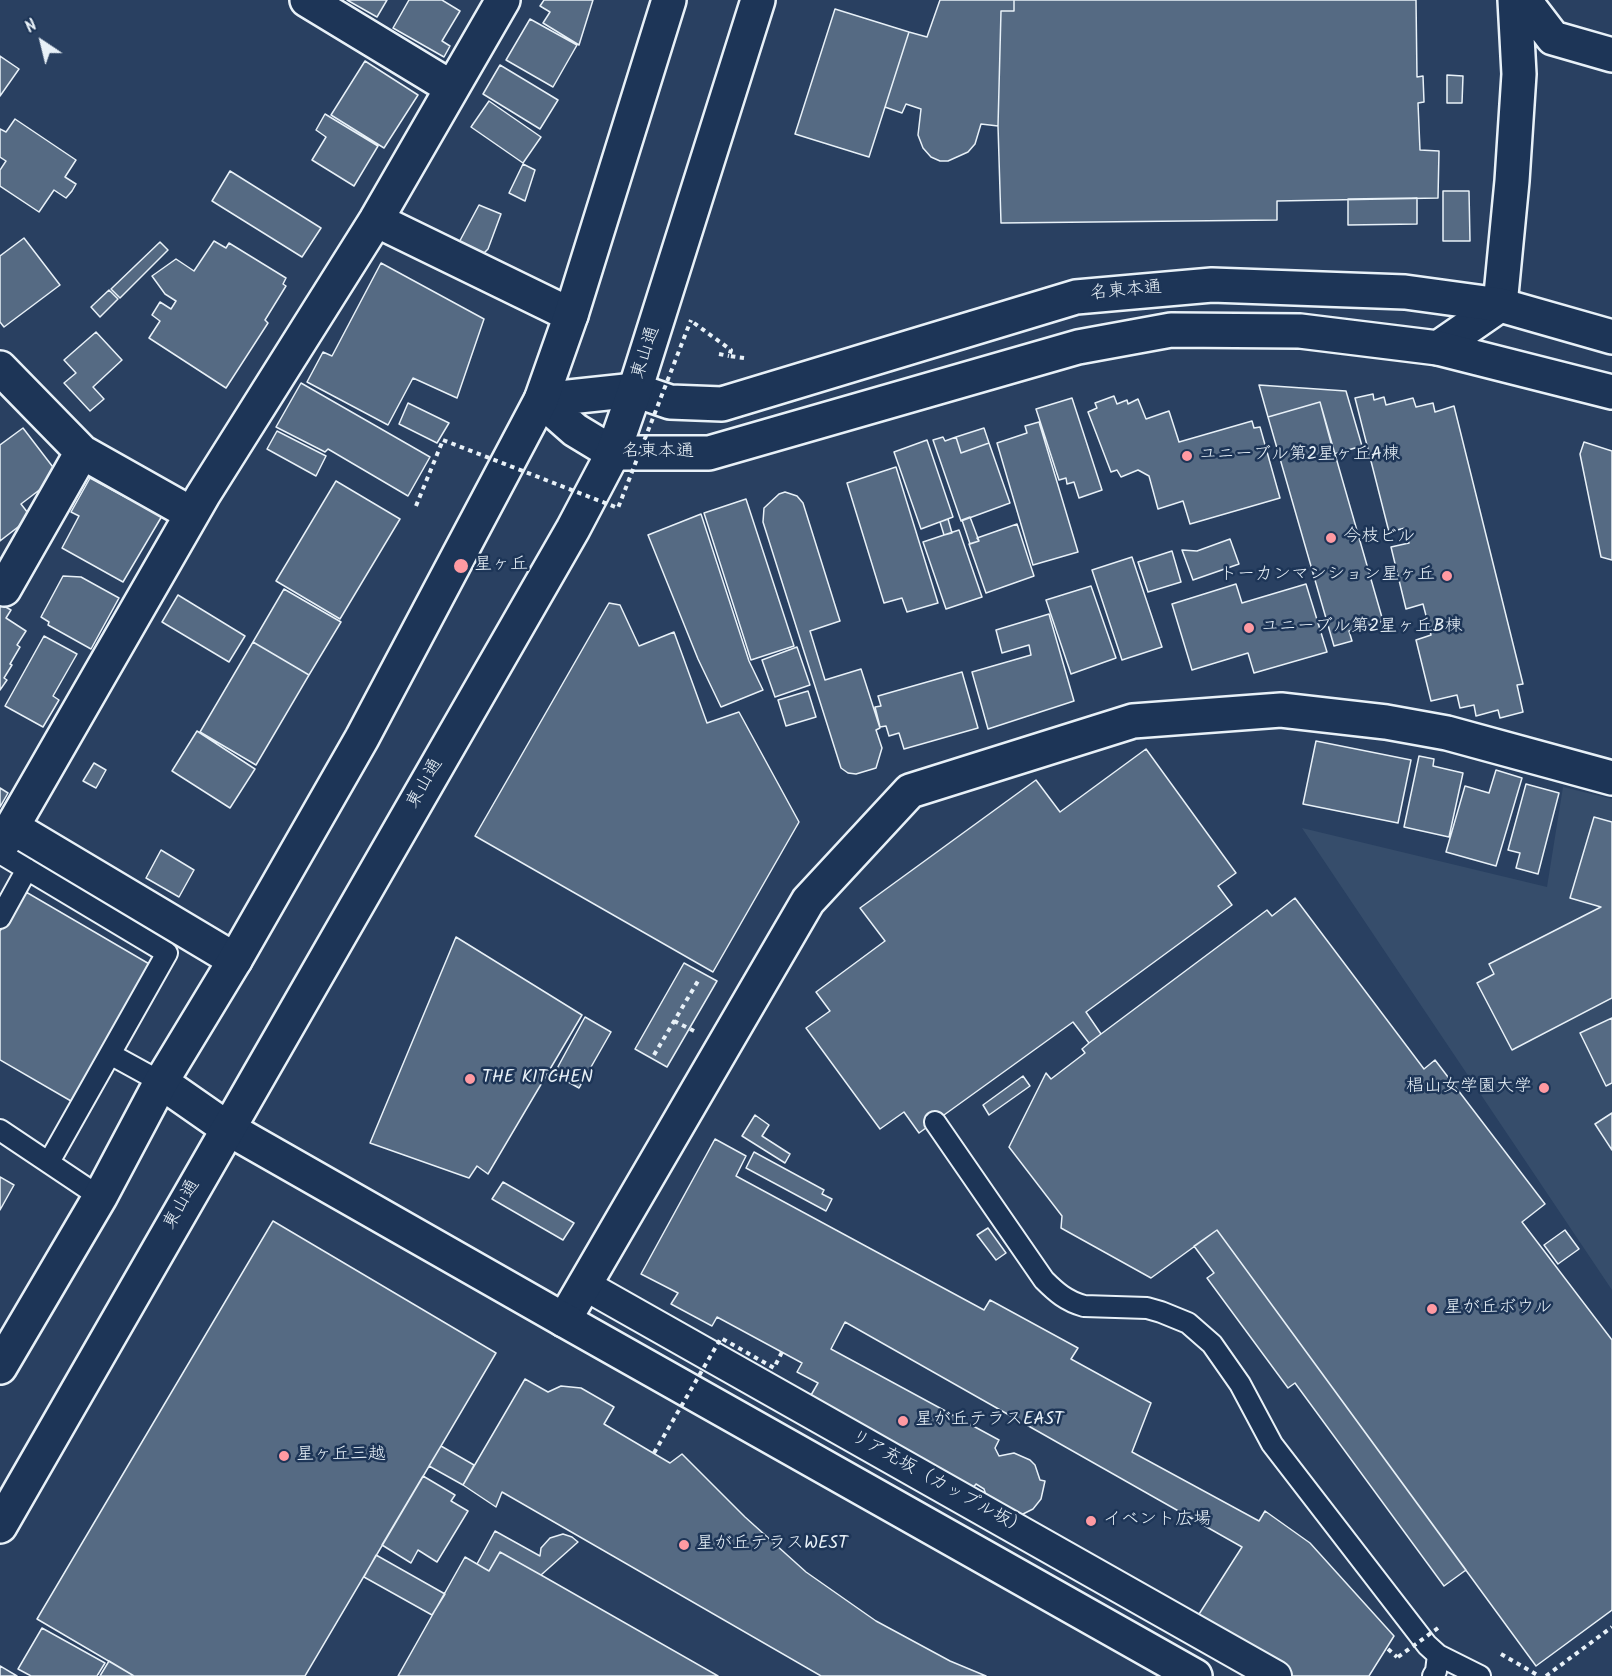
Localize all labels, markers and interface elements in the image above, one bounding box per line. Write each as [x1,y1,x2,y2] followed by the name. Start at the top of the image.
[12,12,72,72] north arrow
[20,14,43,40] text: N
[1089,278,1163,306] street label: 名東本通
[628,324,666,382] street label: 東山通
[622,442,694,464] street label: 名東本通
[1199,445,1400,467] place label: ユニーブル第2星ヶ丘A棟
[1180,449,1194,463] marker: ユニーブル第2星ヶ丘A棟
[1343,527,1415,549] place label: 今枝ビル
[1324,531,1338,545] marker: 今枝ビル
[474,555,528,577] place label: 星ヶ丘
[452,557,470,575] marker: 星ヶ丘
[1219,565,1435,587] place label: トーカンマンション星ヶ丘
[1440,569,1454,583] marker: トーカンマンション星ヶ丘
[1261,617,1463,639] place label: ユニーブル第2星ヶ丘B棟
[1242,621,1256,635] marker: ユニーブル第2星ヶ丘B棟
[403,755,449,813] street label: 東山通
[482,1068,593,1090] place label: THE KITCHEN
[463,1072,477,1086] marker: THE KITCHEN
[1406,1077,1532,1099] place label: 椙山女学園大学
[1537,1081,1551,1095] marker: 椙山女学園大学
[160,1176,206,1234] street label: 東山通
[1444,1298,1552,1320] place label: 星が丘ボウル
[1425,1302,1439,1316] marker: 星が丘ボウル
[915,1410,1064,1432] place label: 星が丘テラスEAST
[896,1414,910,1428] marker: 星が丘テラスEAST
[846,1427,1030,1541] street label: リア充坂（カップル坂）
[296,1445,386,1467] place label: 星ヶ丘三越
[277,1449,291,1463] marker: 星ヶ丘三越
[1103,1510,1211,1532] place label: イベント広場
[1084,1514,1098,1528] marker: イベント広場
[696,1534,848,1556] place label: 星が丘テラスWEST
[677,1538,691,1552] marker: 星が丘テラスWEST

